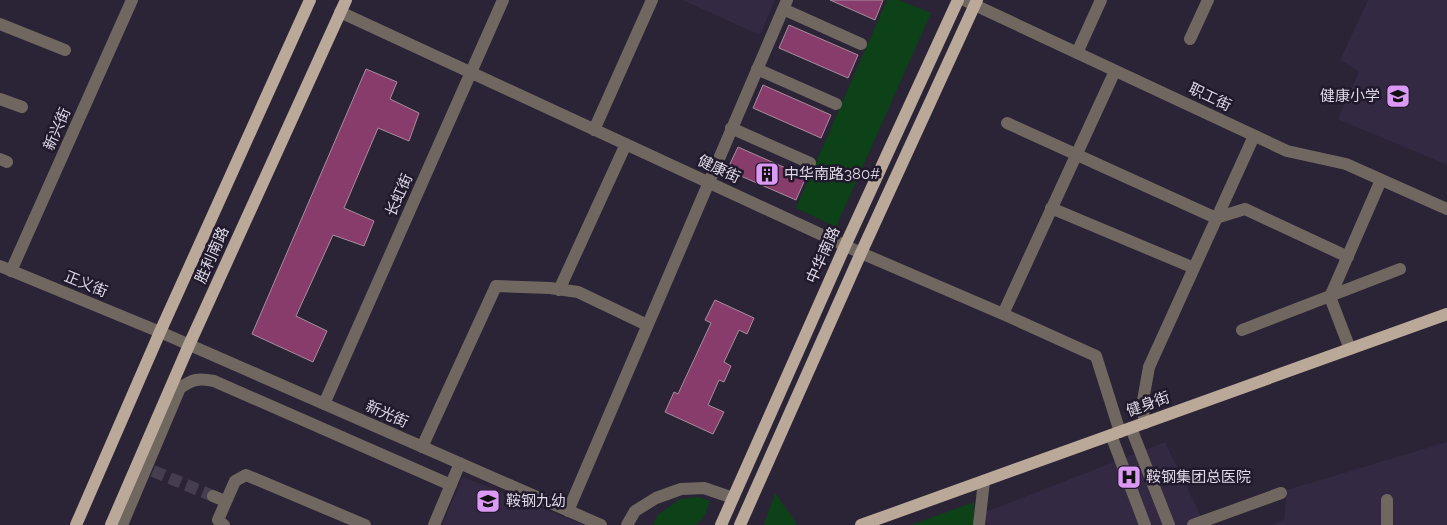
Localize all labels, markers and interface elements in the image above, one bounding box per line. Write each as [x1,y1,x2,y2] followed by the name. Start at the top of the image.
[1186,79,1234,115] street label: 职工街
[1385,83,1411,109] school or university icon: 健康小学
[1320,87,1380,105] place label: 健康小学
[40,105,74,153] street label: 新兴街
[695,151,743,187] street label: 健康街
[754,161,780,187] building icon: 中华南路380#
[784,165,880,183] place label: 中华南路380#
[382,171,416,219] street label: 长虹街
[192,224,232,286] street label: 胜利南路
[803,224,843,286] street label: 中华南路
[62,267,110,301] street label: 正义街
[1124,388,1172,420] street label: 健身街
[363,397,411,431] street label: 新光街
[1116,464,1142,490] hospital icon: 鞍钢集团总医院
[1146,468,1251,486] place label: 鞍钢集团总医院
[475,488,501,514] school or university icon: 鞍钢九幼
[506,492,566,510] place label: 鞍钢九幼

